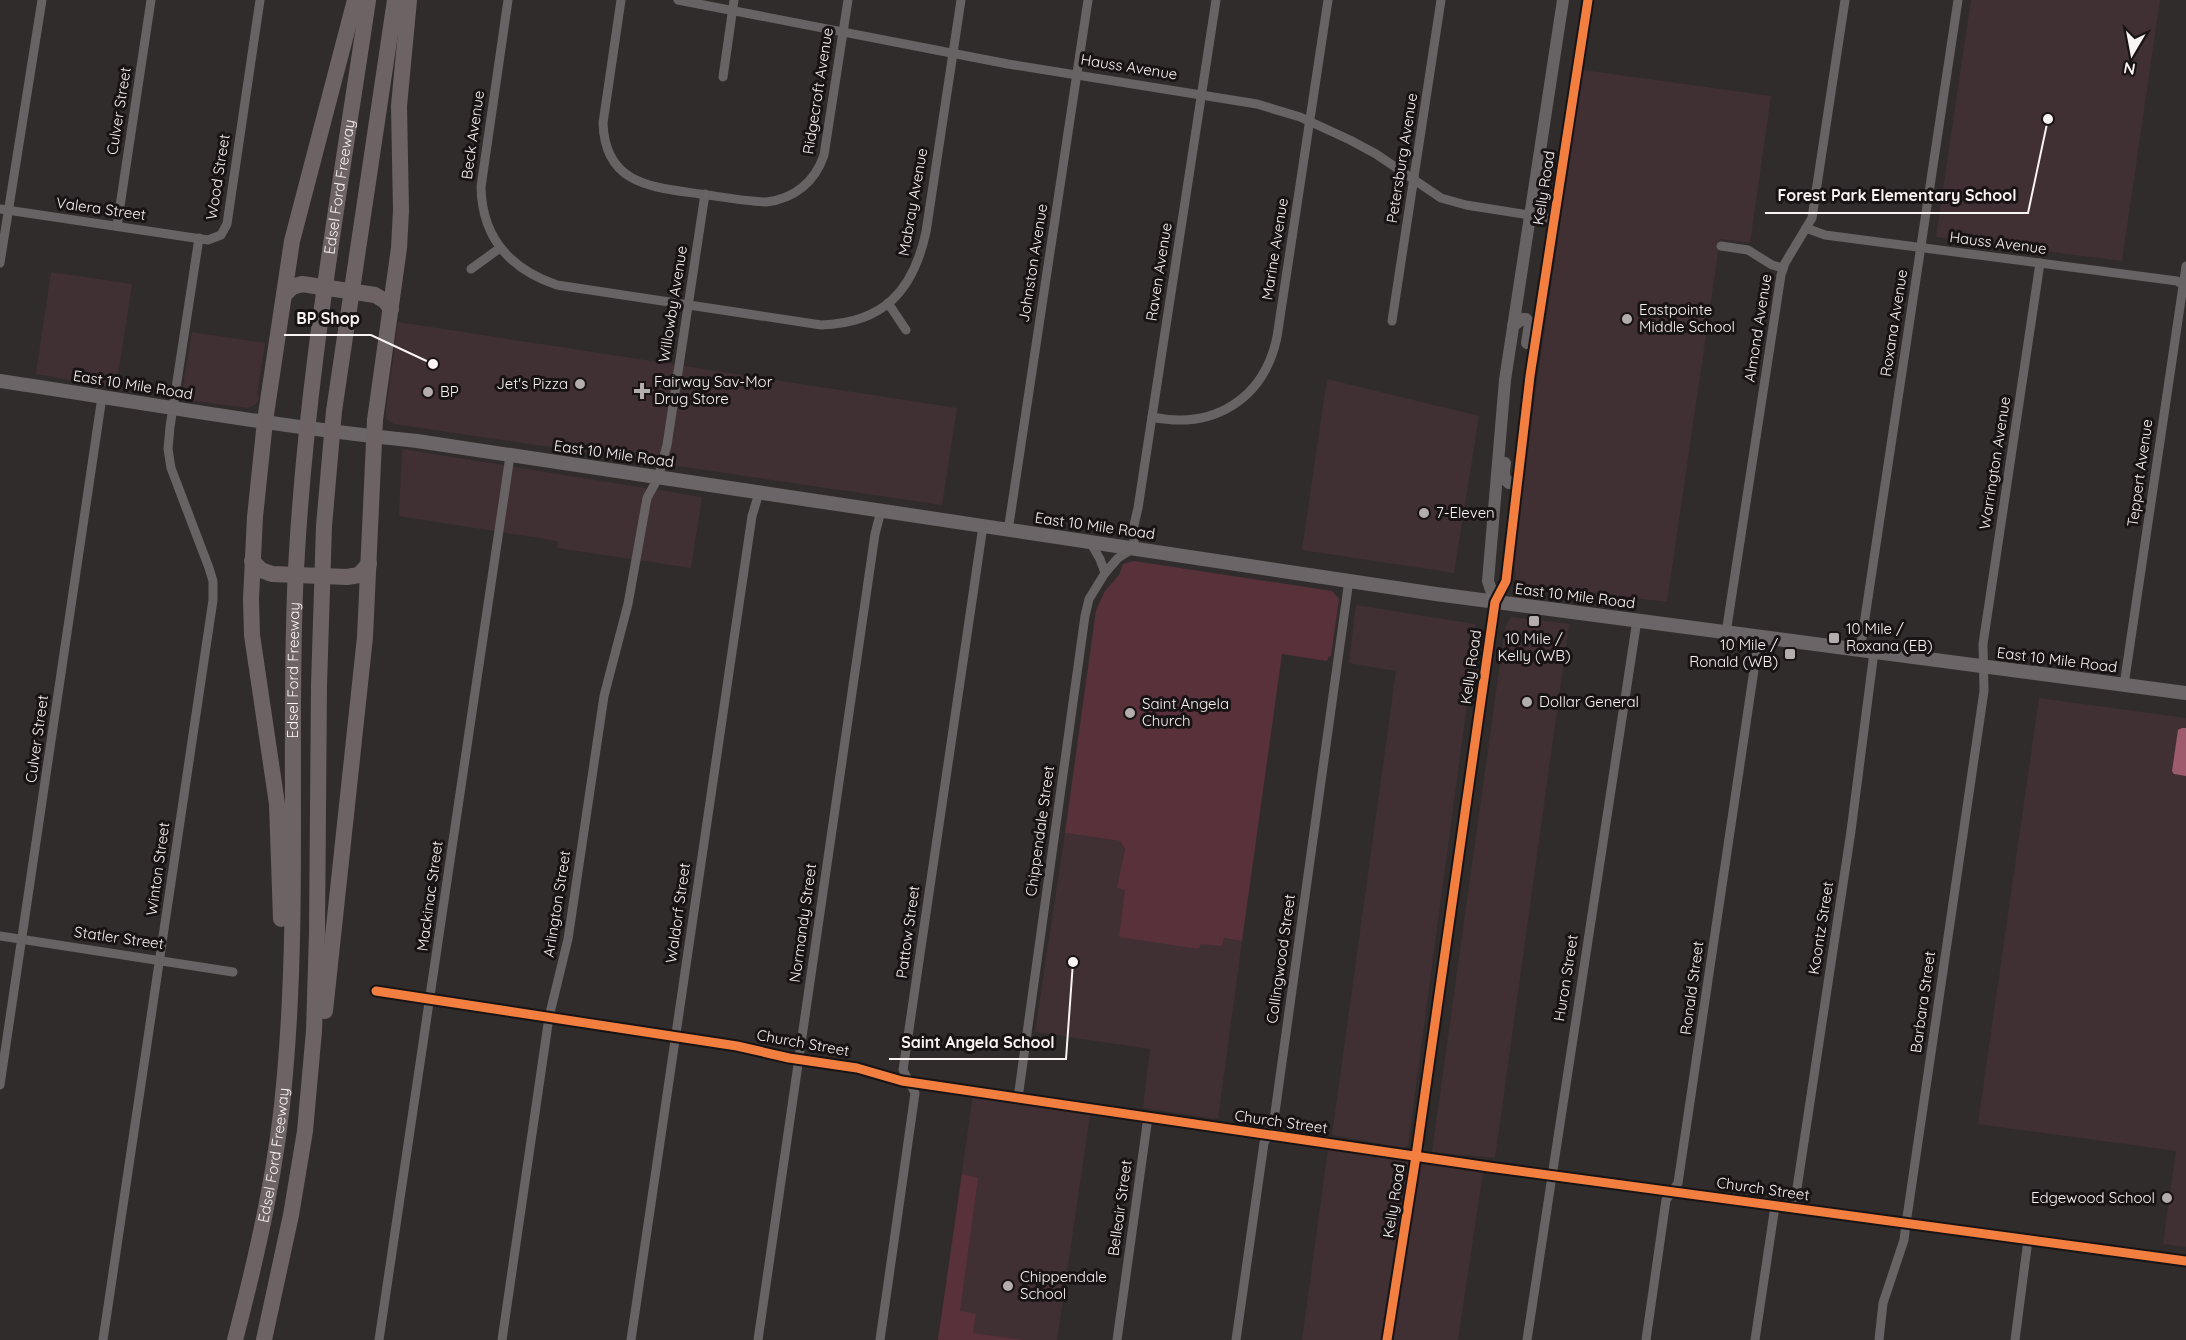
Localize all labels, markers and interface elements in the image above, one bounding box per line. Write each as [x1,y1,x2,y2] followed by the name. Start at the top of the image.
[2102,24,2162,84] north arrow
[798,26,837,156] street label: Ridgecroft Avenue
[1079,49,1179,84] street label: Hauss Avenue
[2122,58,2137,80] text: N
[102,66,135,156] street label: Culver Street
[457,89,488,181] street label: Beck Avenue
[1382,91,1421,224] street label: Petersburg Avenue
[320,118,359,256] street label: Edsel Ford Freeway
[201,133,234,221] street label: Wood Street
[894,146,931,257] street label: Mabray Avenue
[1528,149,1559,226] street label: Kelly Road
[1765,179,2028,213] callout: Forest Park Elementary School
[1777,185,2017,205] text: Forest Park Elementary School
[55,193,147,224] street label: Valera Street
[1257,197,1292,301] street label: Marine Avenue
[1014,202,1051,324] street label: Johnston Avenue
[1141,221,1176,323] street label: Raven Avenue
[1948,227,2048,258] street label: Hauss Avenue
[654,244,691,364] street label: Willowby Avenue
[1876,268,1911,378] street label: Roxana Avenue
[1740,273,1775,383] street label: Almond Avenue
[1639,300,1735,336] place label: Eastpointe Middle School
[284,301,371,335] callout: BP Shop
[296,308,360,328] text: BP Shop
[1620,312,1634,326] marker: Eastpointe Middle School
[72,366,194,403] street label: East 10 Mile Road
[654,372,773,408] place label: Fairway Sav-Mor Drug Store
[496,374,568,393] place label: Jet's Pizza
[573,377,587,391] marker: Jet's Pizza
[440,382,459,401] place label: BP
[635,384,649,398] marker: Fairway Sav-Mor Drug Store
[421,385,435,399] marker: BP
[1975,395,2014,531] street label: Warrington Avenue
[2123,418,2156,528] street label: Teppert Avenue
[553,436,675,471] street label: East 10 Mile Road
[1436,503,1495,522] place label: 7-Eleven
[1417,506,1431,520] marker: 7-Eleven
[1034,508,1156,543] street label: East 10 Mile Road
[1514,579,1636,612] street label: East 10 Mile Road
[283,602,304,738] street label: Edsel Ford Freeway
[1527,614,1541,628] marker: 10 Mile / Kelly (WB)
[1846,619,1933,655] place label: 10 Mile / Roxana (EB)
[1456,629,1485,705] street label: Kelly Road
[1497,629,1571,665] place label: 10 Mile / Kelly (WB)
[1827,631,1841,645] marker: 10 Mile / Roxana (EB)
[1689,635,1778,671] place label: 10 Mile / Ronald (WB)
[1996,643,2118,676] street label: East 10 Mile Road
[1783,647,1797,661] marker: 10 Mile / Ronald (WB)
[1539,692,1639,711] place label: Dollar General
[21,694,52,784] street label: Culver Street
[1142,694,1229,730] place label: Saint Angela Church
[1520,695,1534,709] marker: Dollar General
[1123,706,1137,720] marker: Saint Angela Church
[1021,764,1058,898] street label: Chippendale Street
[142,821,173,917] street label: Winton Street
[412,840,447,952] street label: Mackinac Street
[539,849,574,959] street label: Arlington Street
[661,862,694,964] street label: Waldorf Street
[785,862,820,984] street label: Normandy Street
[1804,880,1837,976] street label: Koontz Street
[892,884,923,980] street label: Pattow Street
[1262,893,1299,1025] street label: Collingwood Street
[73,922,165,953] street label: Statler Street
[1549,933,1582,1023] street label: Huron Street
[1676,940,1707,1036] street label: Ronald Street
[1906,950,1939,1054] street label: Barbara Street
[755,1025,851,1060] street label: Church Street
[889,1025,1066,1059] callout: Saint Angela School
[901,1032,1055,1052] text: Saint Angela School
[253,1087,293,1224] street label: Edsel Ford Freeway
[1233,1106,1329,1137] street label: Church Street
[1103,1159,1136,1257] street label: Belleair Street
[1378,1162,1409,1239] street label: Kelly Road
[1715,1173,1811,1204] street label: Church Street
[2031,1188,2155,1207] place label: Edgewood School
[2160,1191,2174,1205] marker: Edgewood School
[1020,1267,1107,1303] place label: Chippendale School
[1001,1279,1015,1293] marker: Chippendale School

